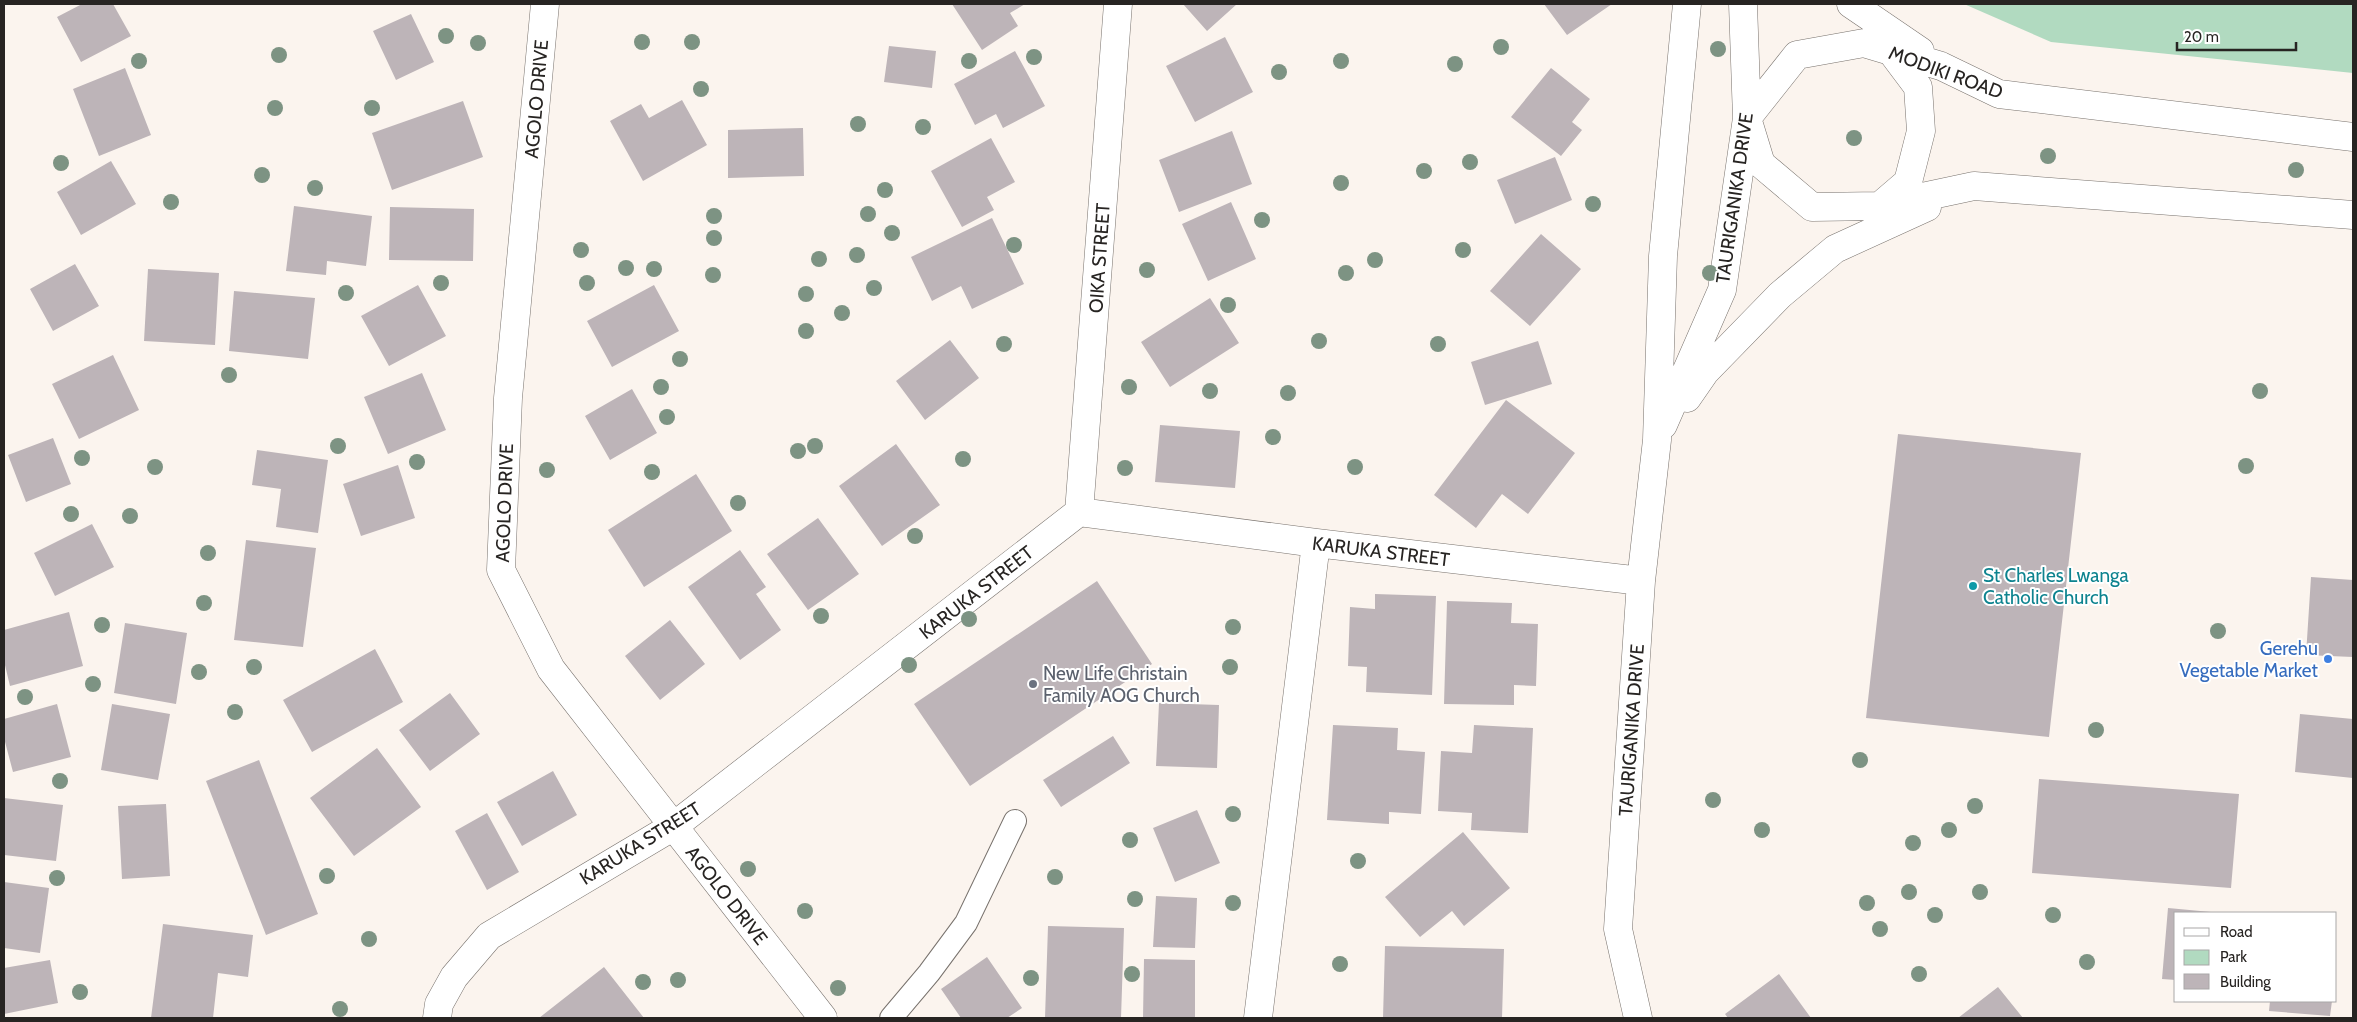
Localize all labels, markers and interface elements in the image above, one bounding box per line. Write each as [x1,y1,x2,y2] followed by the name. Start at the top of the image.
[2177,20,2296,52] scale bar
[2184,28,2219,46] text: 20 m
[520,39,553,159] street label: AGOLO DRIVE
[1886,41,2006,104] street label: MODIKI ROAD
[1711,111,1758,285] street label: TAURIGANIKA DRIVE
[1084,202,1115,314] street label: OIKA STREET
[491,443,518,563] street label: AGOLO DRIVE
[1311,532,1451,571] street label: KARUKA STREET
[915,541,1038,644] street label: KARUKA STREET
[1983,564,2129,609] place label: St Charles Lwanga Catholic Church
[1967,580,1979,592] marker: St Charles Lwanga Catholic Church
[2180,637,2319,682] place label: Gerehu Vegetable Market
[1614,643,1649,817] street label: TAURIGANIKA DRIVE
[2322,653,2334,665] marker: Gerehu Vegetable Market
[1043,662,1200,707] place label: New Life Christain Family AOG Church
[1027,678,1039,690] marker: New Life Christain Family AOG Church
[576,797,705,890] street label: KARUKA STREET
[681,841,772,949] street label: AGOLO DRIVE
[2174,912,2337,1002] legend
[2220,923,2253,941] text: Road
[2220,948,2247,966] text: Park
[2220,973,2271,991] text: Building

